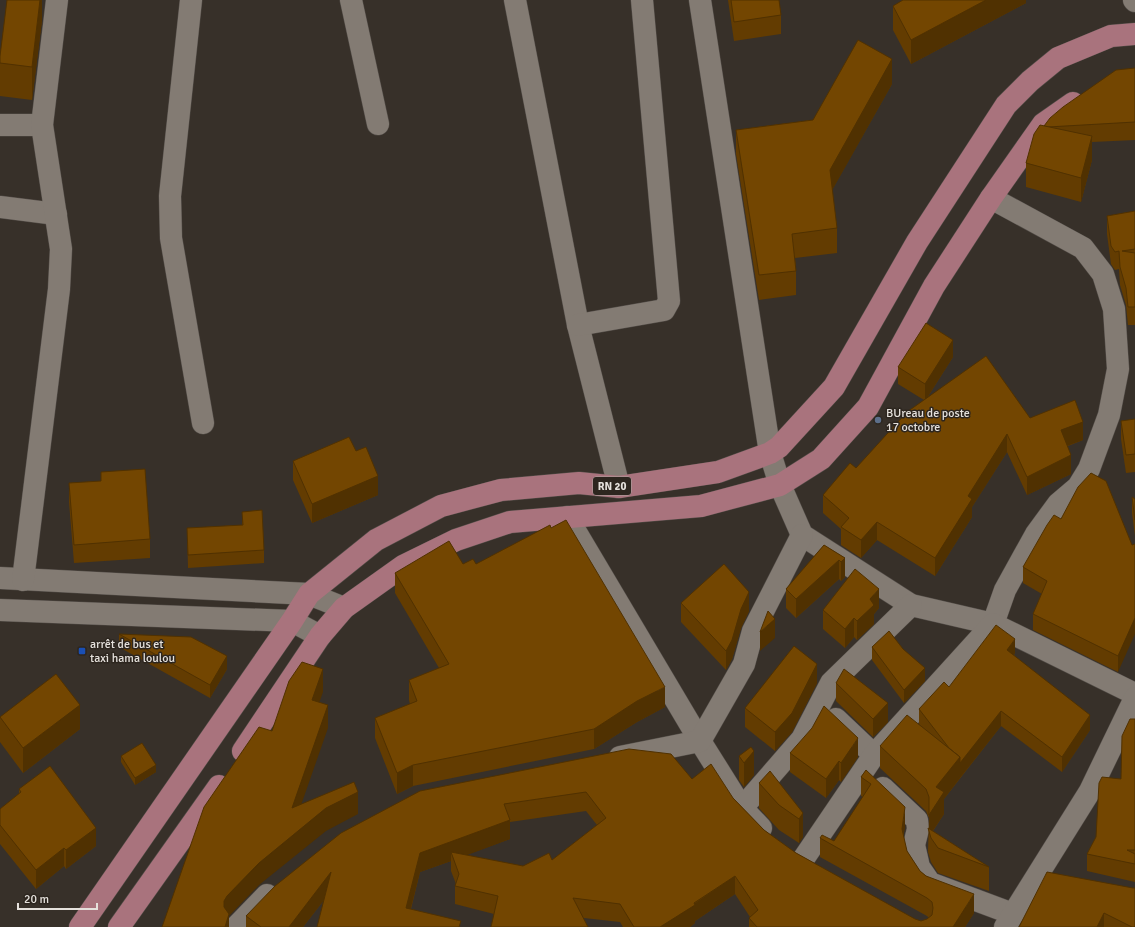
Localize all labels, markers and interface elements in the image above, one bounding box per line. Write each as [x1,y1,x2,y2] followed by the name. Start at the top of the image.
[886,406,970,435] place label: BUreau de poste 17 octobre
[873,415,883,425] marker: BUreau de poste 17 octobre
[593,477,631,495] road number: RN 20
[90,637,175,666] place label: arrêt de bus et taxi hama loulou
[77,646,87,656] marker: arrêt de bus et taxi hama loulou
[18,885,97,911] scale bar
[24,892,49,907] text: 20 m

